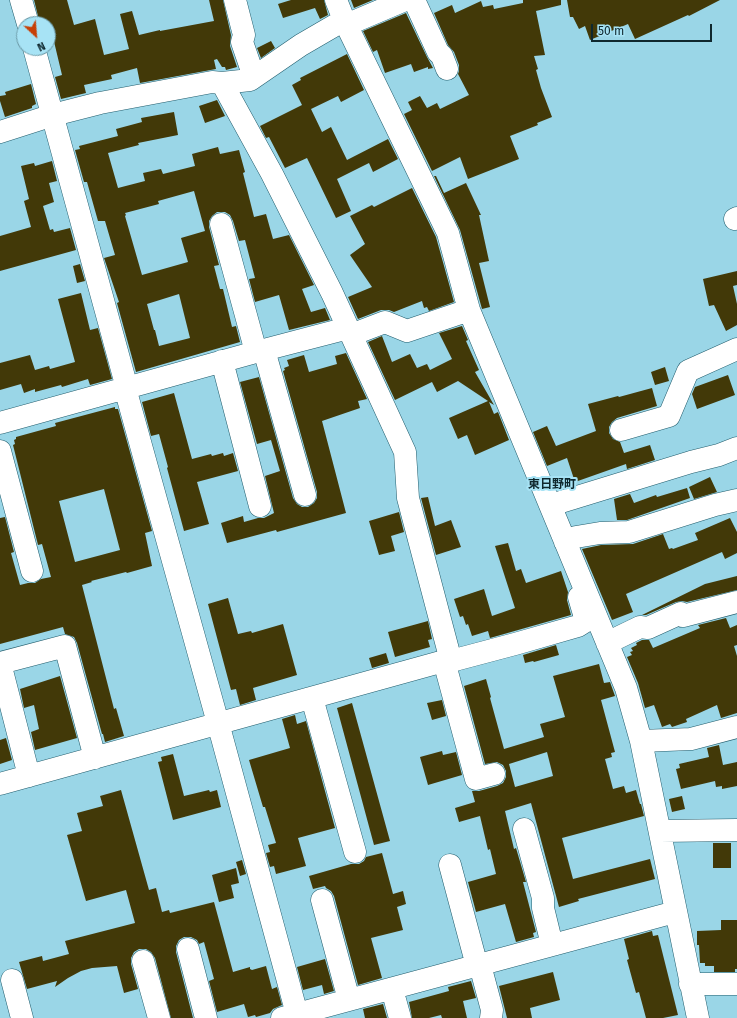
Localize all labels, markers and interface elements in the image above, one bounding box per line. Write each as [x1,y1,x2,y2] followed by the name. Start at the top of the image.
[16,16,56,56] north arrow
[593,16,714,42] scale bar
[598,24,624,38] text: 50 m
[35,39,47,54] text: N
[528,478,576,492] district label: 東日野町

